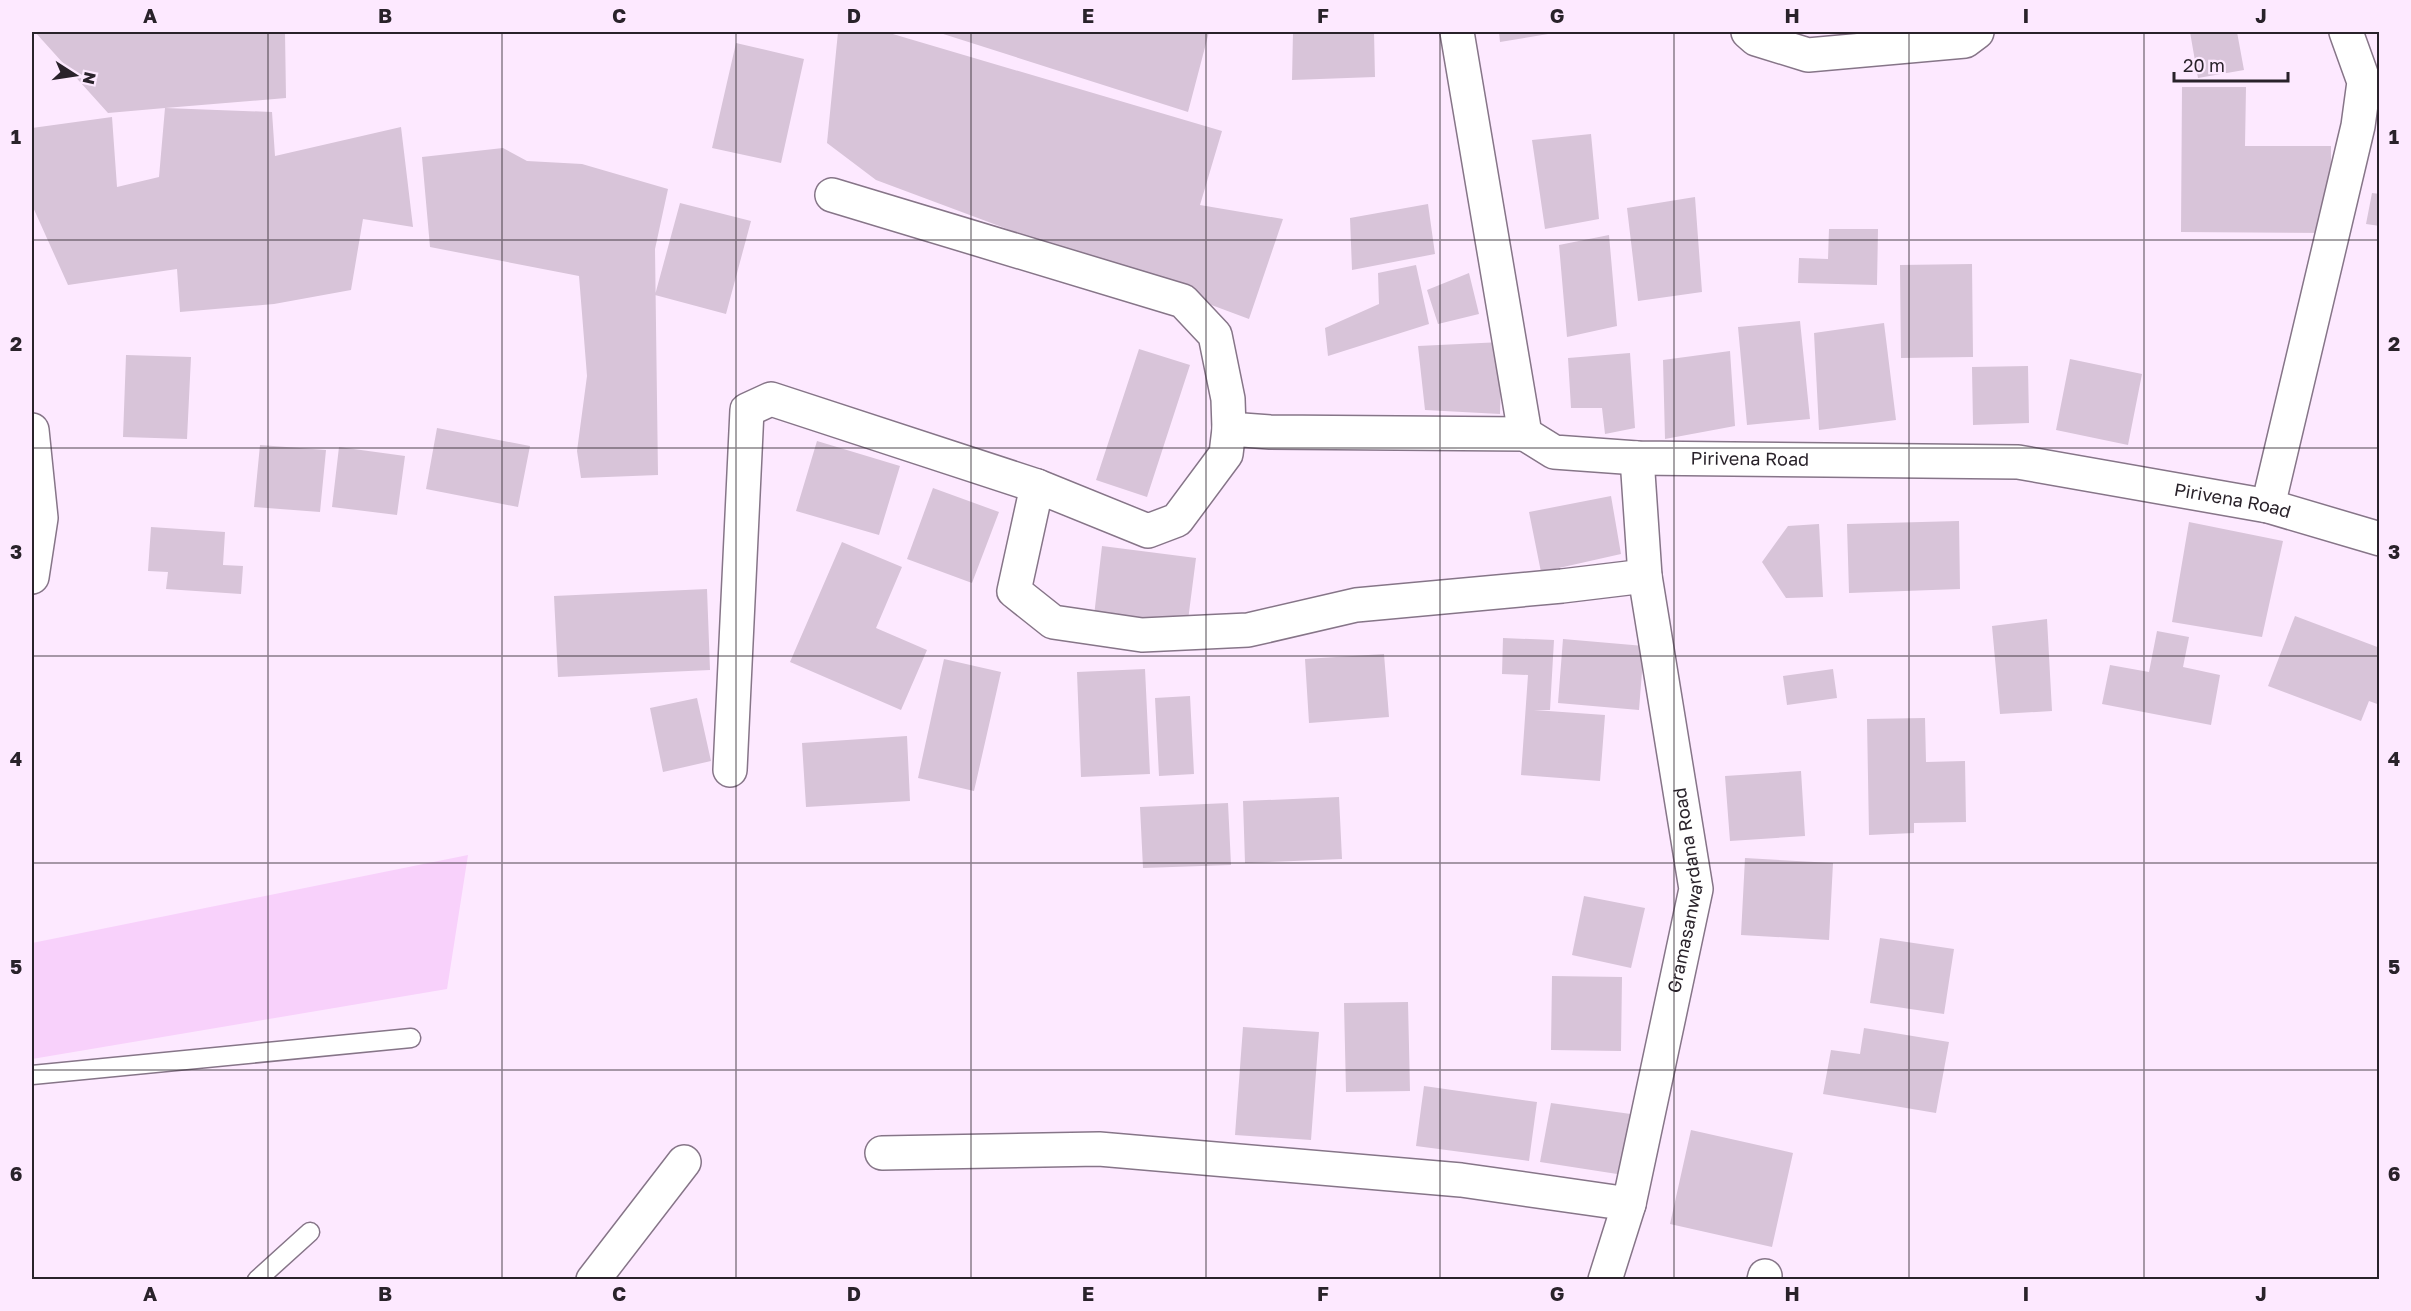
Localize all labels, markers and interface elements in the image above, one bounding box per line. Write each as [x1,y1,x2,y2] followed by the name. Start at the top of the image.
[143,3,157,27] text: A
[378,3,392,27] text: B
[612,3,626,27] text: C
[847,3,861,27] text: D
[1082,3,1094,27] text: E
[1317,3,1329,27] text: F
[1550,3,1564,27] text: G
[1784,3,1800,27] text: H
[2023,3,2029,27] text: I
[2255,3,2267,27] text: J
[45,45,105,105] north arrow
[2174,45,2288,83] scale bar
[2183,54,2225,76] text: 20 m
[79,70,101,86] text: N
[11,124,21,148] text: 1
[2389,124,2399,148] text: 1
[10,331,22,355] text: 2
[2388,331,2400,355] text: 2
[1691,447,1809,470] street label: Pirivena Road
[2173,478,2294,522] street label: Pirivena Road
[10,539,22,563] text: 3
[2388,539,2400,563] text: 3
[10,746,22,770] text: 4
[2388,746,2400,770] text: 4
[1662,786,1707,995] street label: Gramasanwardana Road
[10,954,22,978] text: 5
[2388,954,2400,978] text: 5
[10,1161,22,1185] text: 6
[2388,1161,2400,1185] text: 6
[143,1281,157,1305] text: A
[378,1281,392,1305] text: B
[612,1281,626,1305] text: C
[847,1281,861,1305] text: D
[1082,1281,1094,1305] text: E
[1317,1281,1329,1305] text: F
[1550,1281,1564,1305] text: G
[1784,1281,1800,1305] text: H
[2023,1281,2029,1305] text: I
[2255,1281,2267,1305] text: J

